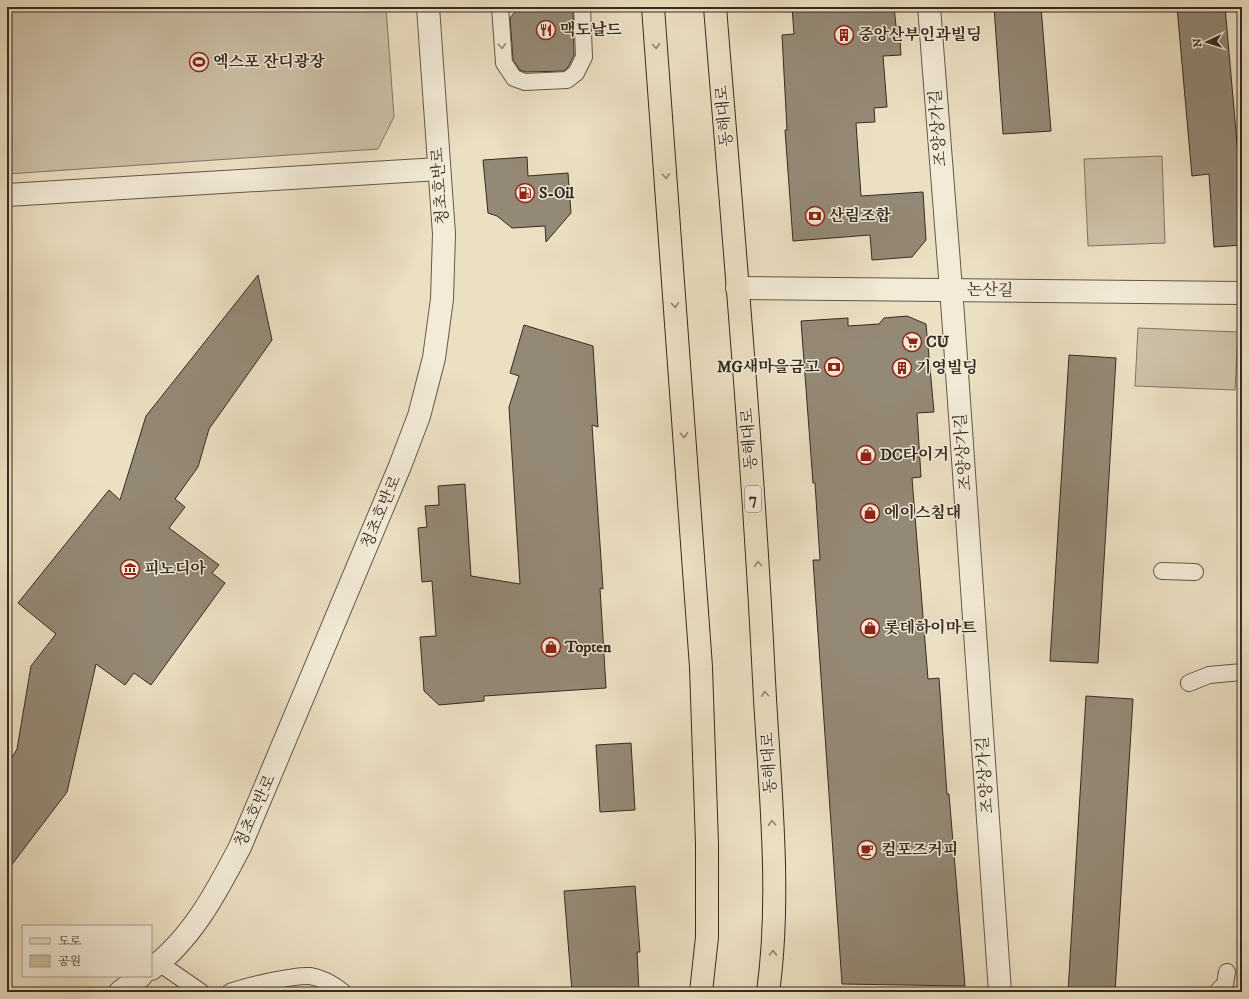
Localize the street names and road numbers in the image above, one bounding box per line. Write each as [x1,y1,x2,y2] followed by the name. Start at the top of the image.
[711,84,737,148] street label: 동해대로
[925,89,951,167] street label: 조양상가길
[427,146,453,225] street label: 청초호반로
[967,280,1013,300] street label: 논산길
[737,407,761,471] street label: 동해대로
[950,413,976,491] street label: 조양상가길
[357,472,406,551] street label: 청초호반로
[745,486,761,512] road number: 7
[757,731,781,794] street label: 동해대로
[972,736,998,814] street label: 조양상가길
[230,771,280,850] street label: 청초호반로

